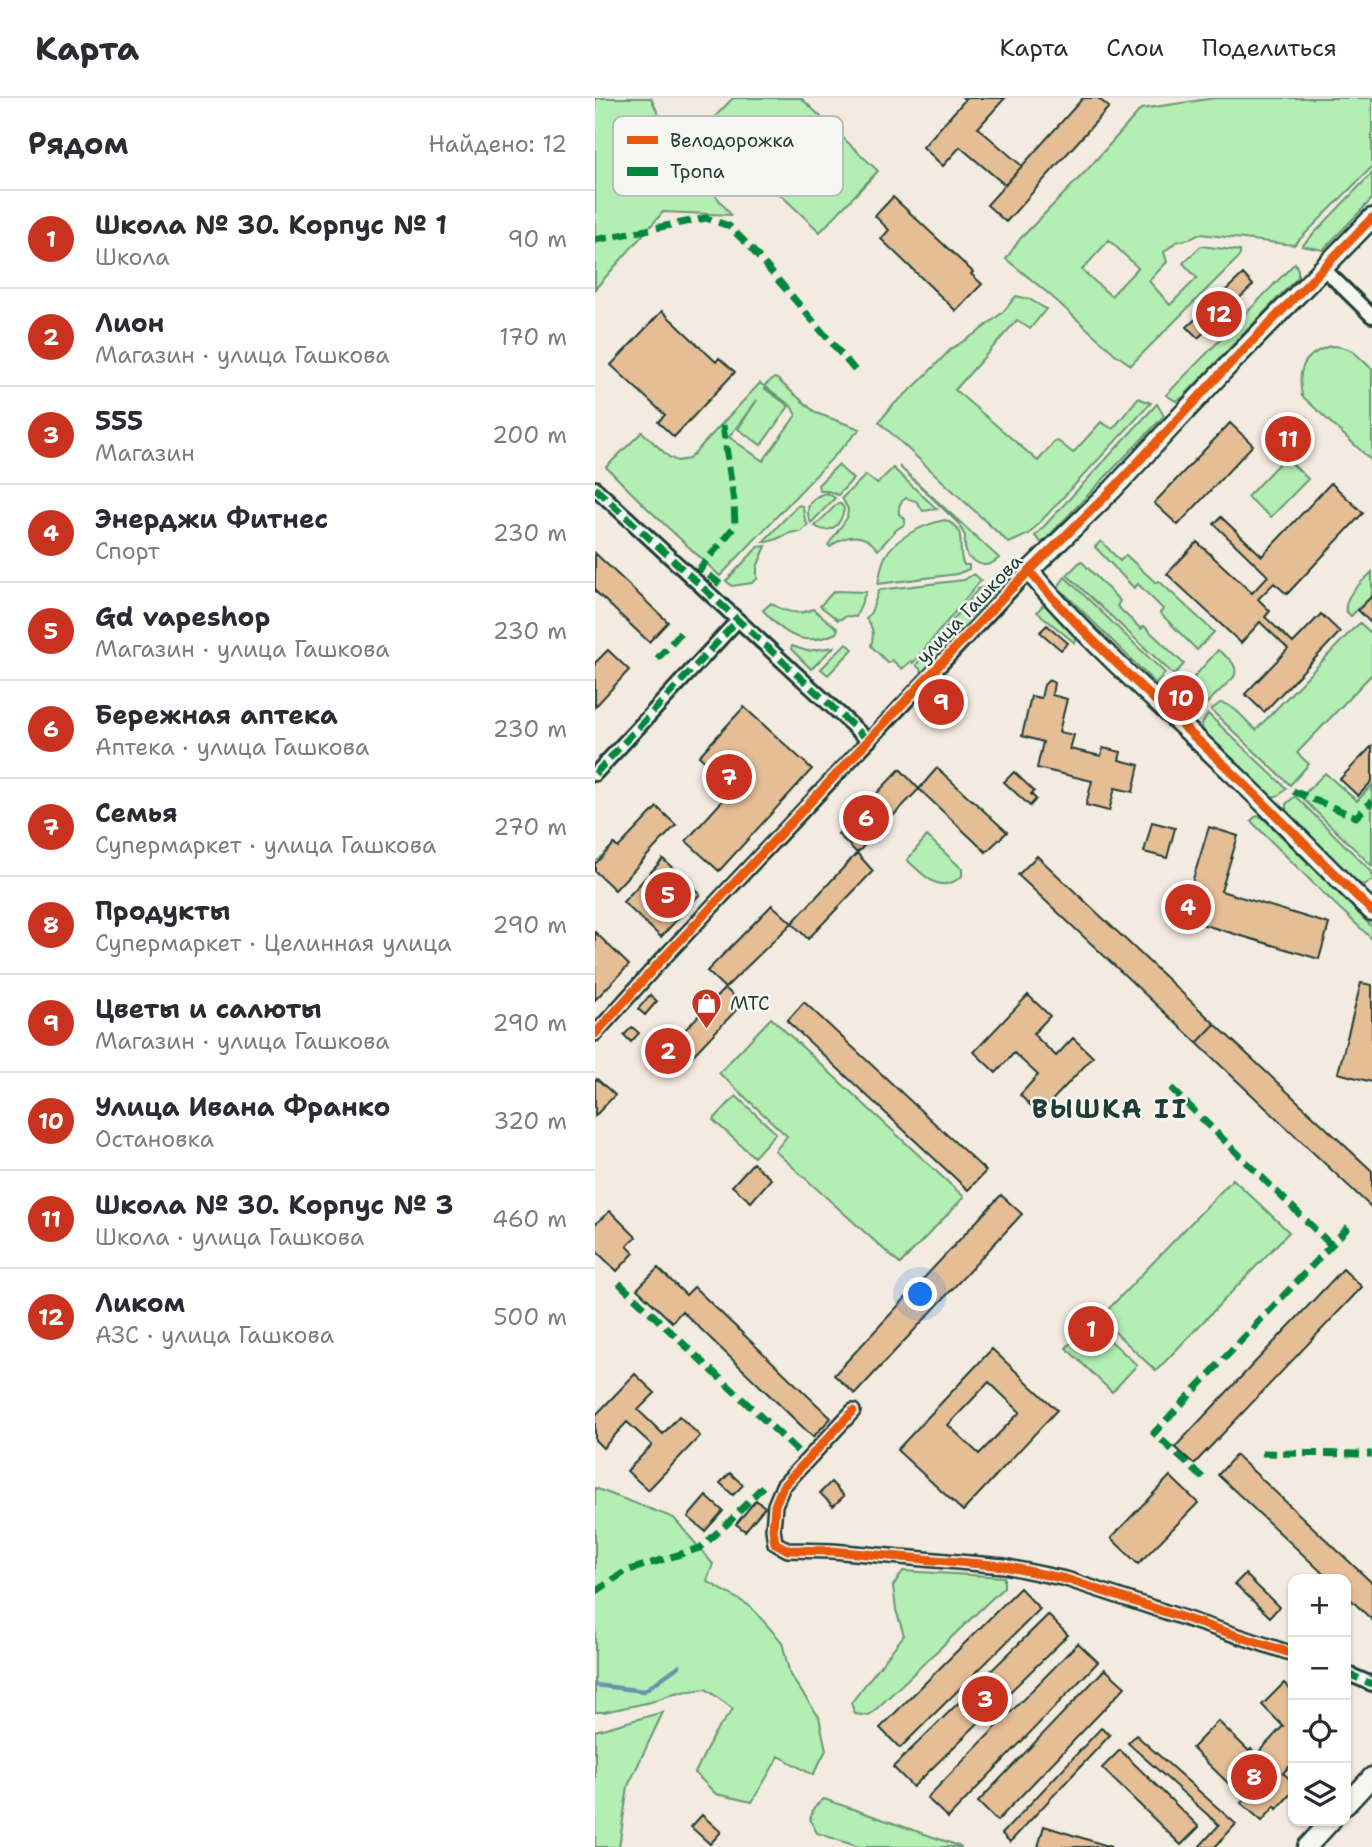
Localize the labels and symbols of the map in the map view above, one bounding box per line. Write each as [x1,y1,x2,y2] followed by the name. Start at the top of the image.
[613,116,843,196] legend
[670,128,794,153] text: Велодорожка
[670,159,725,184] text: Тропа
[1196,288,1242,340] pin: 12
[1265,413,1311,465] pin: 11
[910,549,1028,669] street label: улица Гашкова
[1158,672,1204,724] pin: 10
[918,676,964,728] pin: 9
[706,751,752,803] pin: 7
[843,792,889,844] pin: 6
[645,869,691,921] pin: 5
[1165,881,1211,933] pin: 4
[690,986,724,1030] shop icon: МТС
[730,991,770,1016] place label: МТС
[645,1025,691,1077] pin: 2
[1032,1091,1188,1126] district label: ВЫШКА II
[903,1277,937,1311] your location
[1068,1303,1114,1355] pin: 1
[962,1673,1008,1725] pin: 3
[1231,1751,1277,1803] pin: 8

